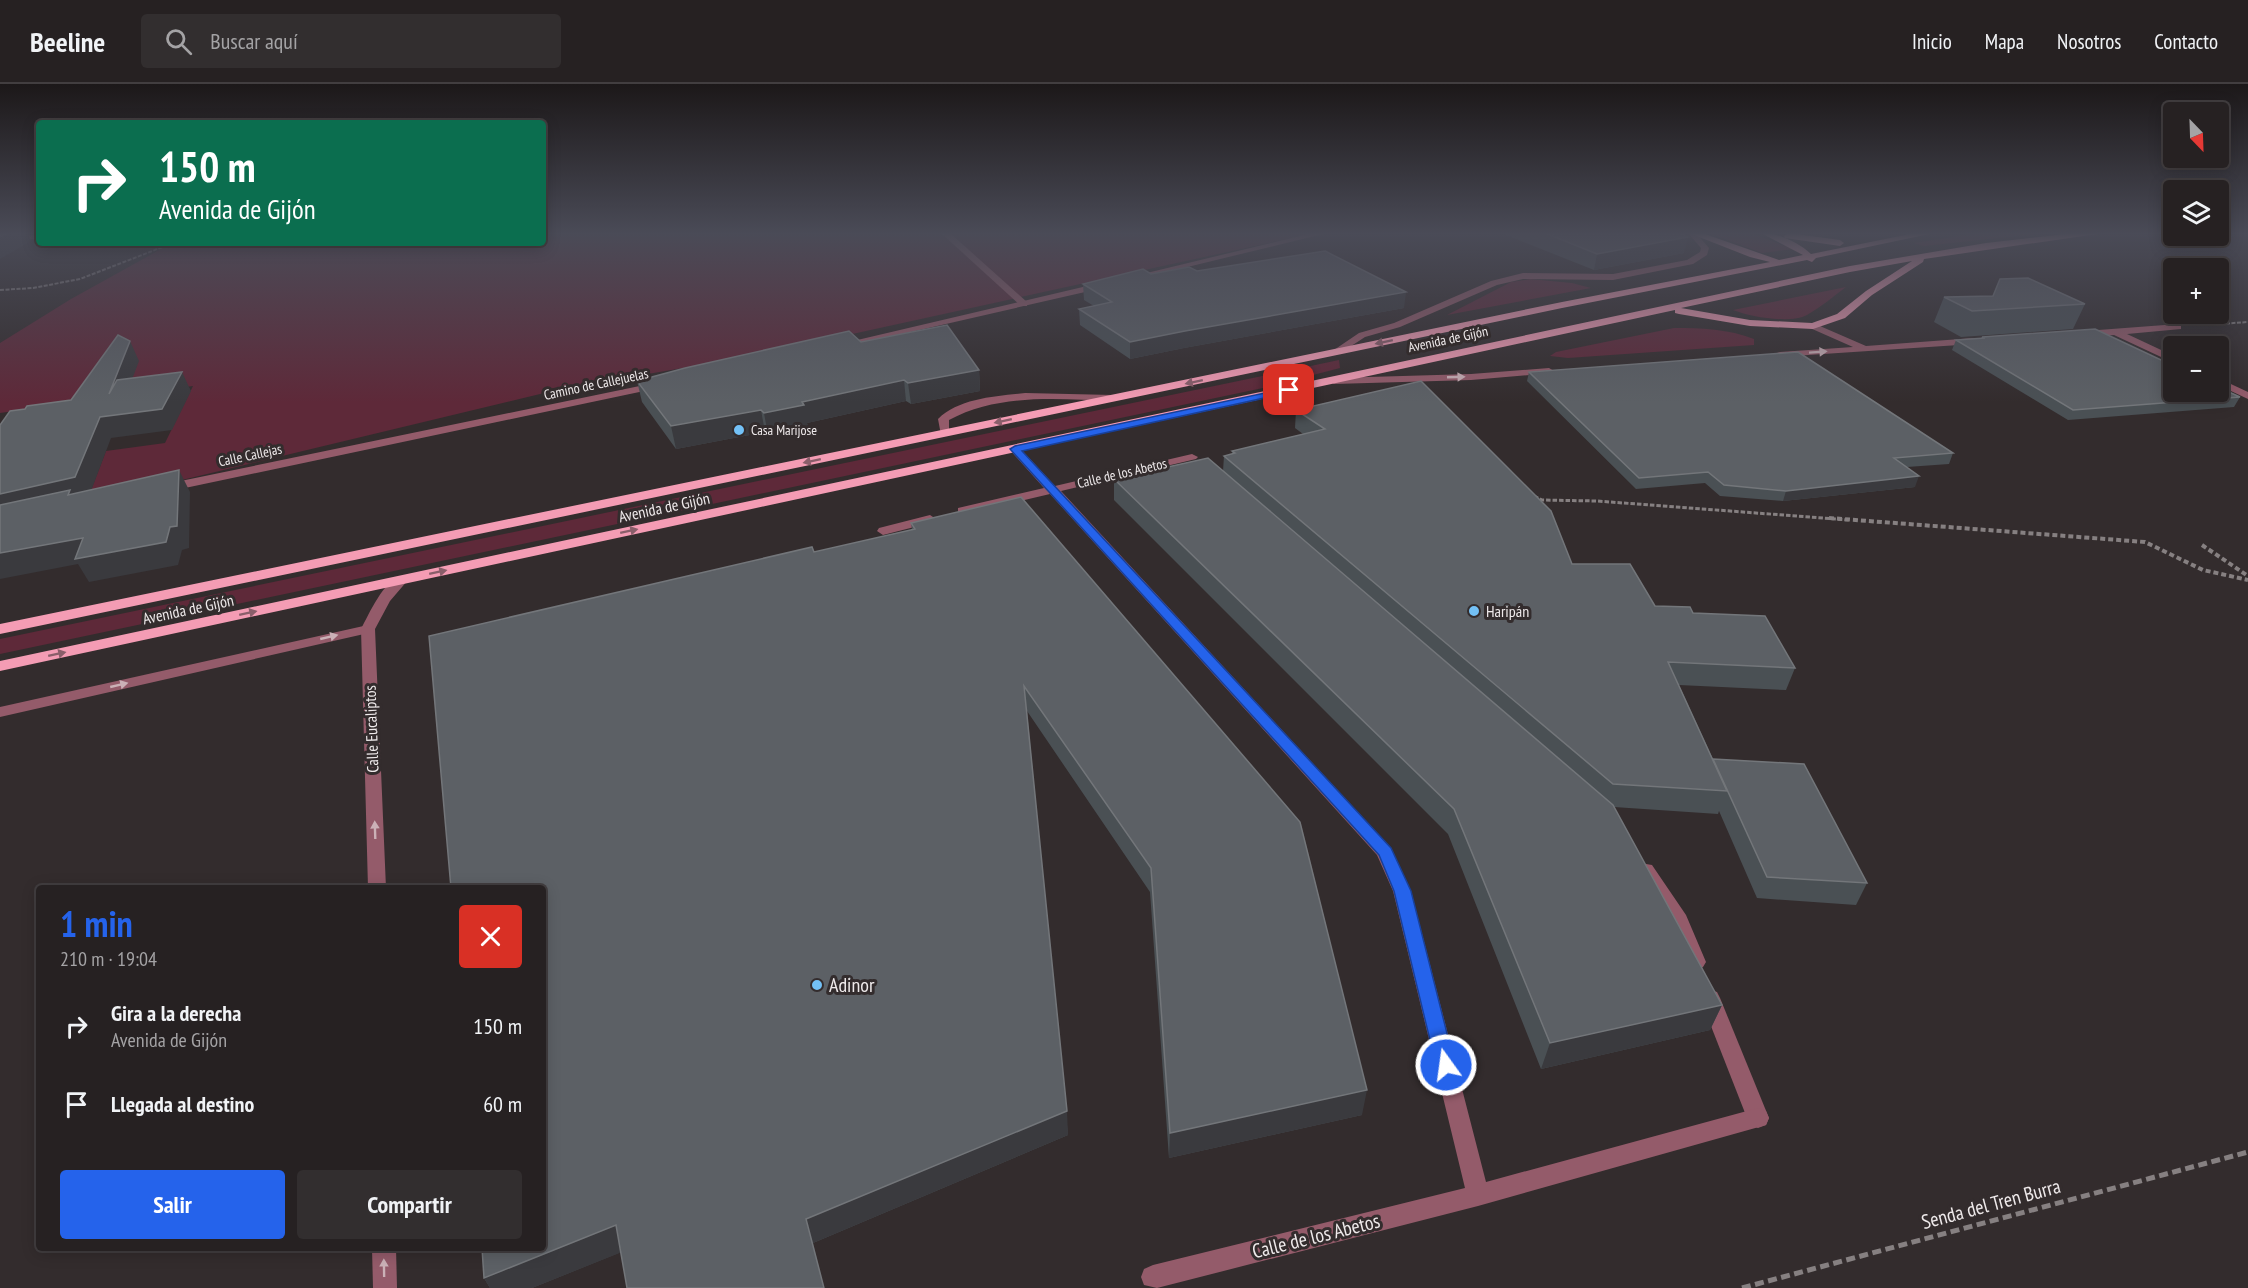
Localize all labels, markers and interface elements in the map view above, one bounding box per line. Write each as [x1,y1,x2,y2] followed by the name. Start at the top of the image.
[141,14,561,68] search box
[30,23,105,60] text: Beeline
[162,25,195,58] icon: search
[210,27,298,55] text: Buscar aquí
[1912,28,1952,55] text: Inicio
[1985,28,2024,55] text: Mapa
[2057,28,2121,55] text: Nosotros
[2154,28,2218,55] text: Contacto
[2163,102,2229,168] north arrow
[2163,102,2229,402] map controls
[159,139,256,194] text: 150 m
[60,144,138,222] icon: right
[2163,180,2229,246] button: layers
[159,192,316,226] text: Avenida de Gijón
[2163,258,2229,324] button: +
[1406,322,1490,356] street label: Avenida de Gijón
[2163,336,2229,402] button: −
[1375,338,1394,347] one-way arrow
[1808,347,1827,357] one-way arrow
[542,364,650,404] street label: Camino de Callejuelas
[1263,364,1314,415] pin
[1446,372,1465,382] one-way arrow
[1272,373,1305,406] icon: arrive
[1184,378,1203,387] one-way arrow
[993,417,1012,426] one-way arrow
[751,421,817,439] place label: Casa Marijose
[732,423,746,437] marker: Casa Marijose
[217,439,284,471] street label: Calle Callejas
[1075,454,1169,492] street label: Calle de los Abetos
[802,457,821,466] one-way arrow
[617,488,711,526] street label: Avenida de Gijón
[620,526,638,536] one-way arrow
[429,567,448,576] one-way arrow
[141,590,235,628] street label: Avenida de Gijón
[1486,601,1529,621] place label: Haripán
[1467,604,1481,618] marker: Haripán
[239,608,258,617] one-way arrow
[320,632,338,642] one-way arrow
[48,649,67,658] one-way arrow
[109,680,128,689] one-way arrow
[359,685,383,773] street label: Calle Eucaliptos
[370,820,380,839] one-way arrow
[60,900,133,947] text: 1 min
[459,905,522,968] button: close
[60,946,157,972] text: 210 m · 19:04
[829,972,875,998] place label: Adinor
[810,978,824,992] marker: Adinor
[111,999,241,1027] text: Gira a la derecha
[60,1010,93,1043] icon: right
[473,1012,522,1040] text: 150 m
[111,1027,227,1053] text: Avenida de Gijón
[1414,1033,1478,1097] position arrow
[60,1088,93,1121] icon: arrive
[111,1090,254,1118] text: Llegada al destino
[483,1090,522,1118] text: 60 m
[60,1170,285,1239] button: Salir
[297,1170,522,1239] button: Compartir
[1919,1173,2063,1235] street label: Senda del Tren Burra
[1249,1208,1383,1264] street label: Calle de los Abetos
[379,1258,389,1277] one-way arrow

